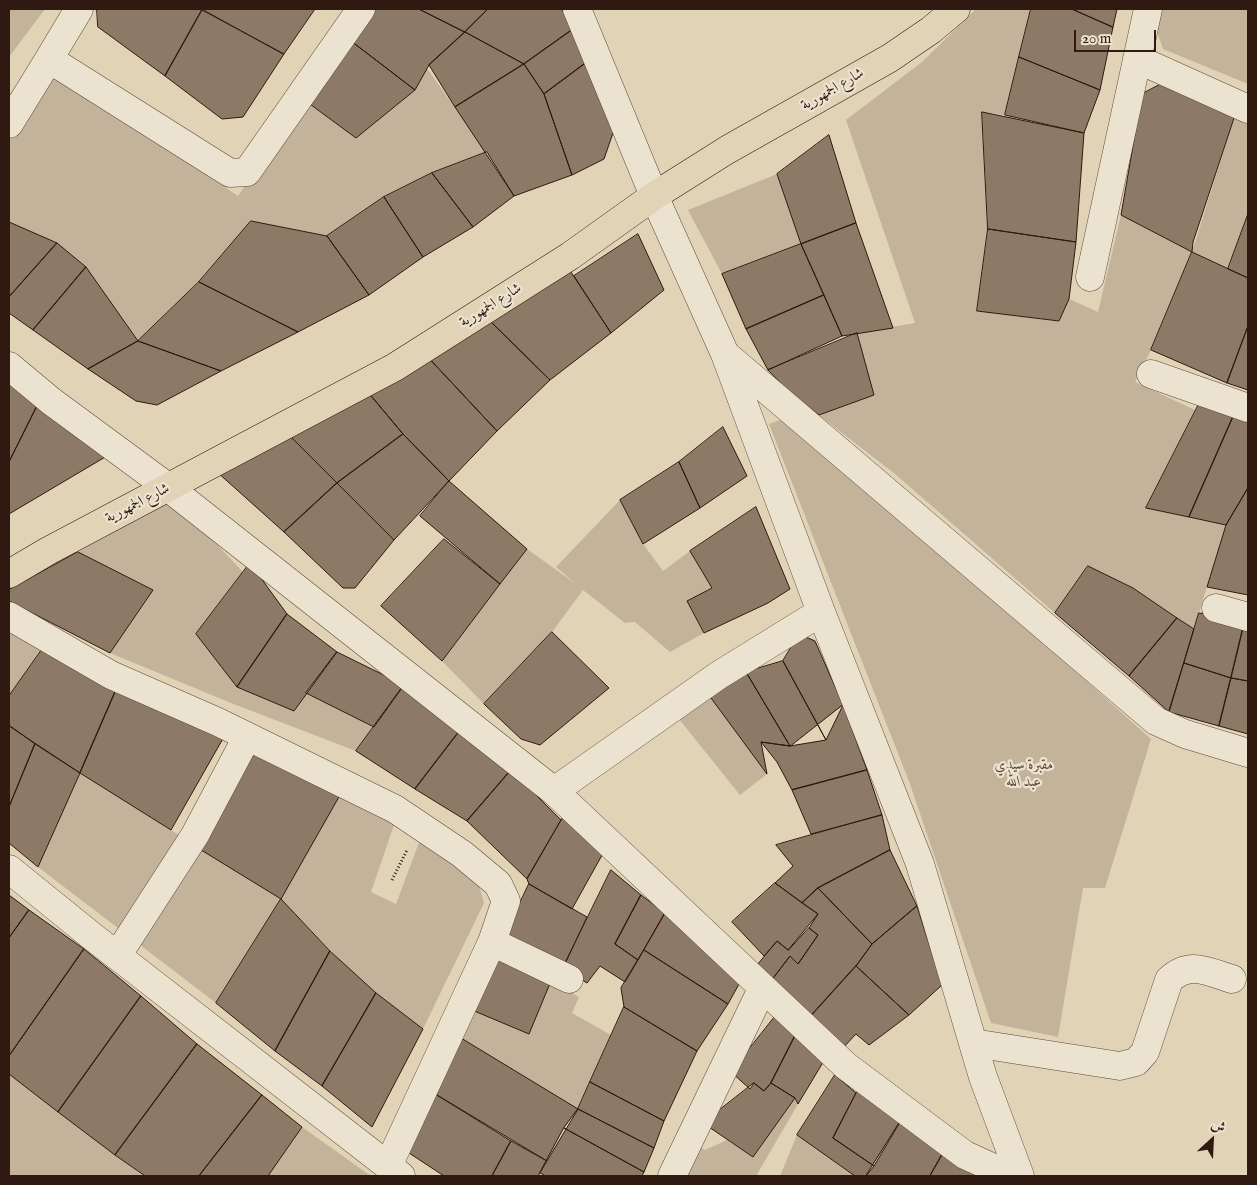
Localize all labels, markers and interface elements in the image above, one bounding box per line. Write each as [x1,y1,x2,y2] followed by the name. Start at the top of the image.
[1077,20,1160,52] scale bar
[1082,29,1111,48] text: 20 m
[798,65,868,115] street label: شارع الجمهورية
[457,280,525,332] street label: شارع الجمهورية
[103,480,173,528] street label: شارع الجمهورية
[994,757,1054,792] park label: مقبرة سيدي عبد الله
[1187,1115,1237,1165] north arrow
[1208,1115,1228,1137] text: ش

